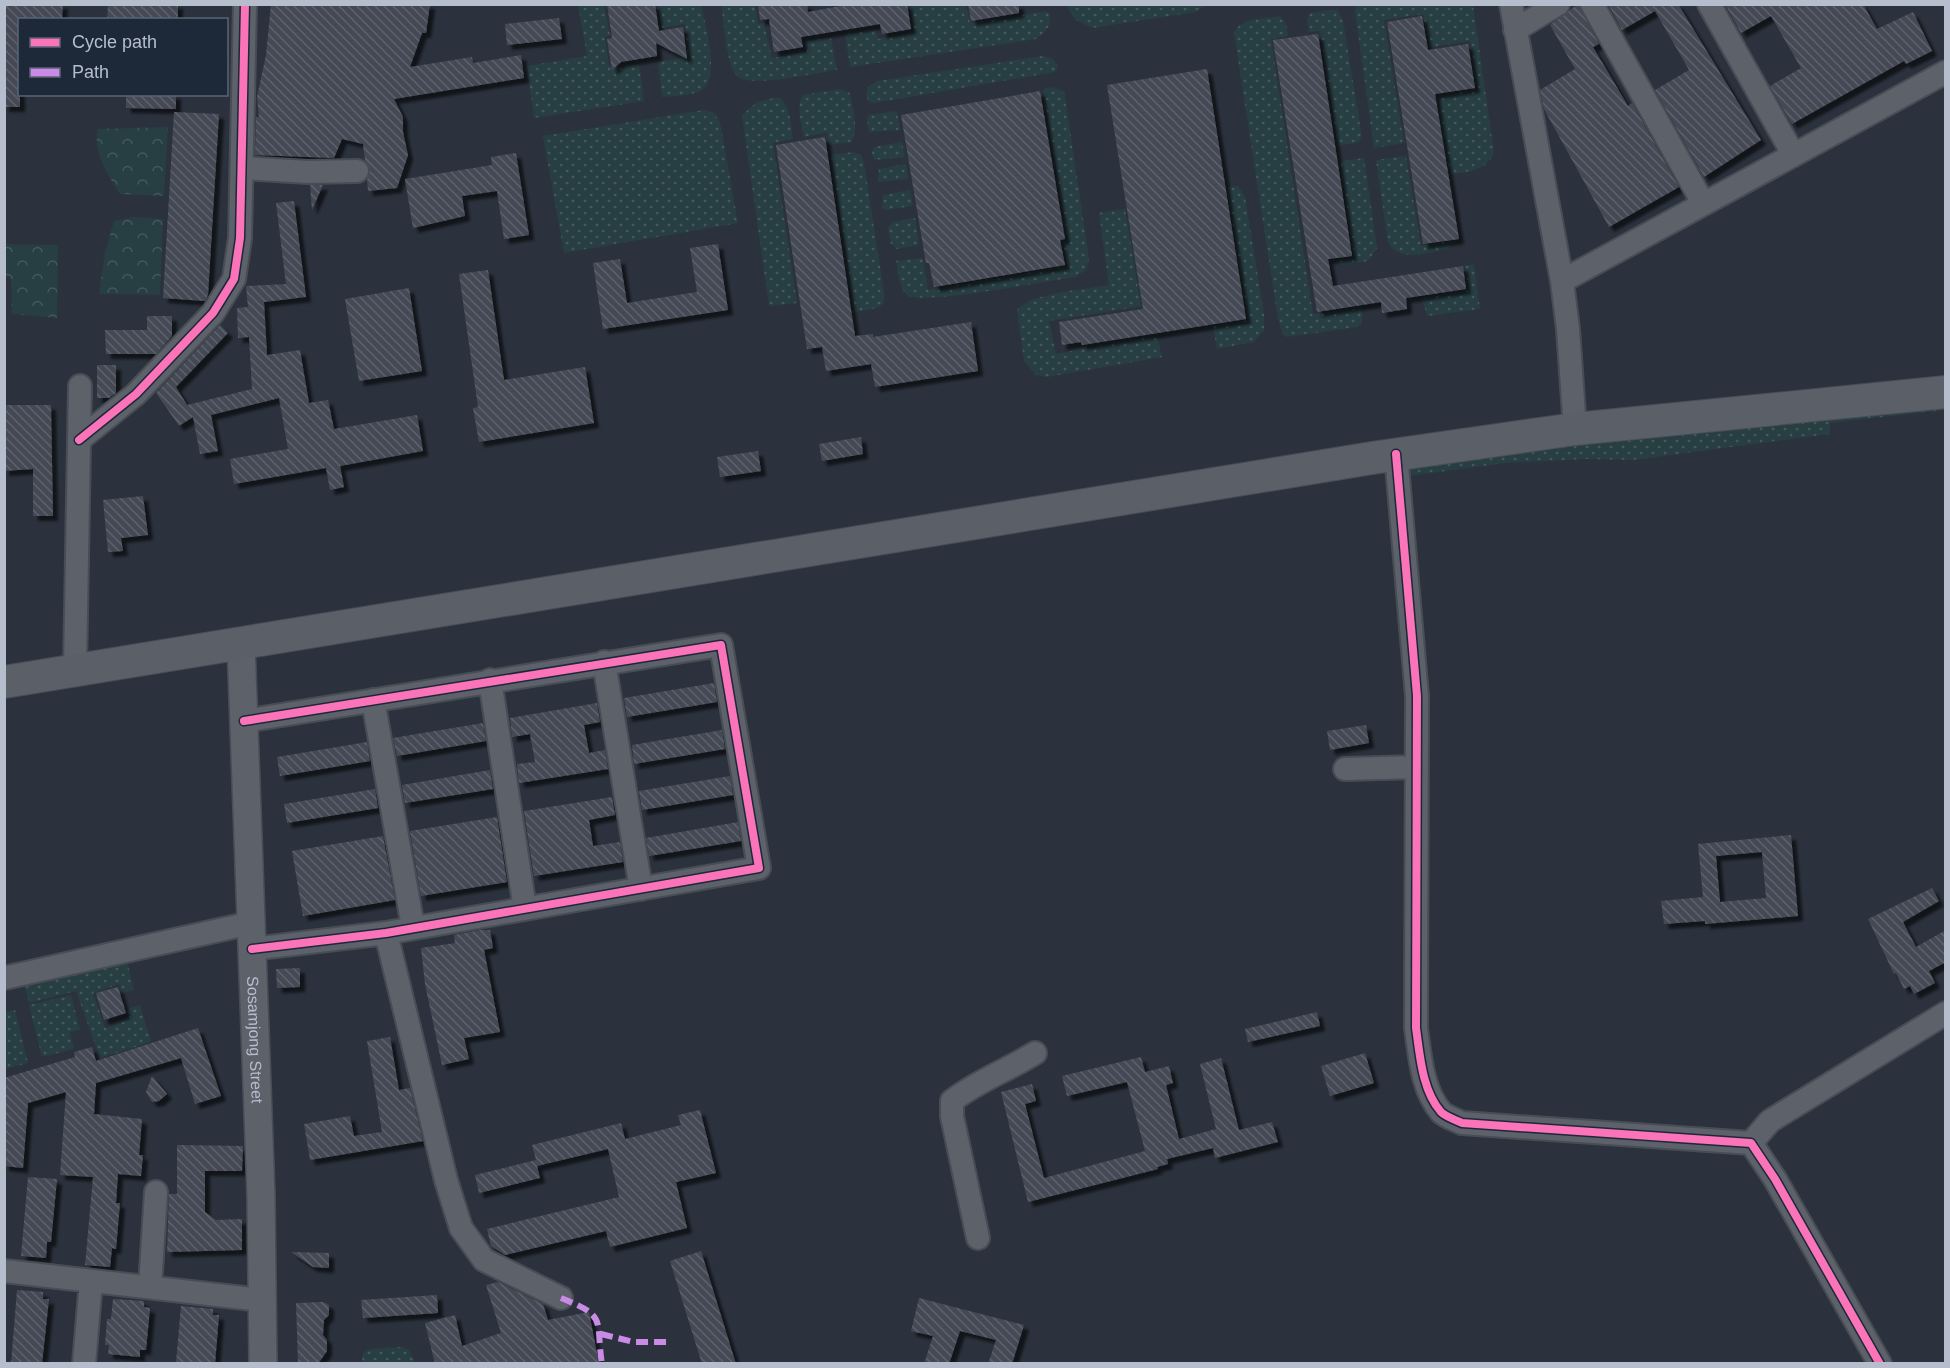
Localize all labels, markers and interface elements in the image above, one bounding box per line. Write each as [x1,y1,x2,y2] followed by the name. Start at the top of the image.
[18,18,228,96] legend
[72,32,157,52] text: Cycle path
[72,62,109,82] text: Path
[245,976,266,1104] street label: Sosamjong Street

